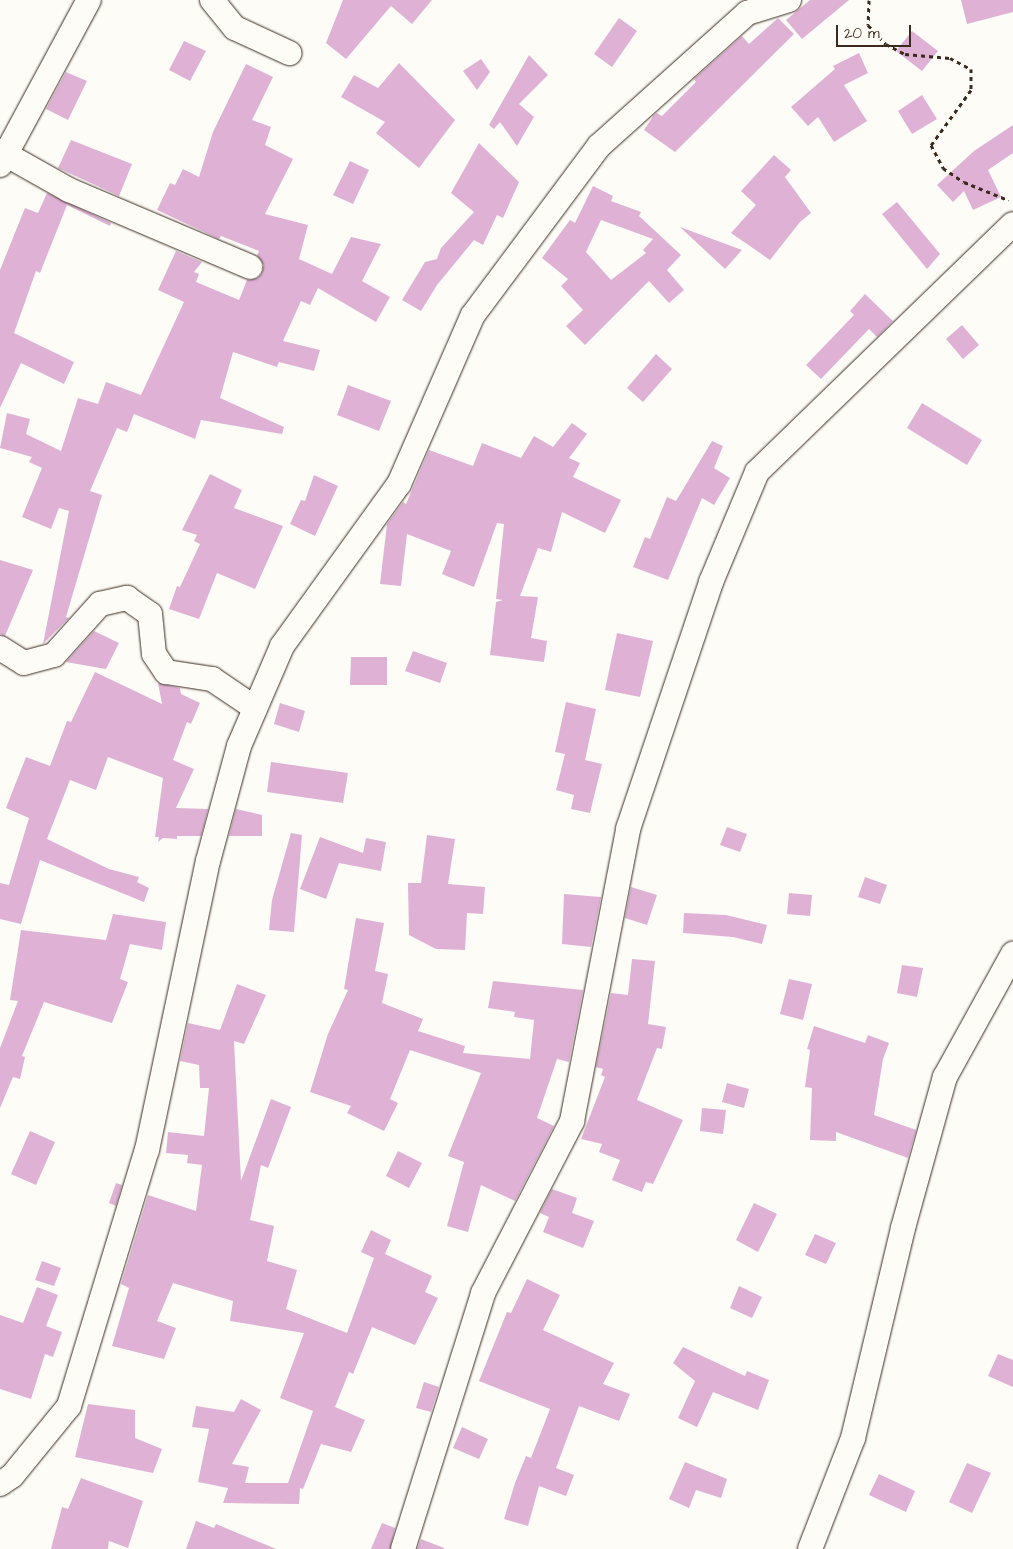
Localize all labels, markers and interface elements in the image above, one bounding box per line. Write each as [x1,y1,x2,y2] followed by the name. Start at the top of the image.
[838,15,913,47] scale bar
[844,23,880,44] text: 20 m

